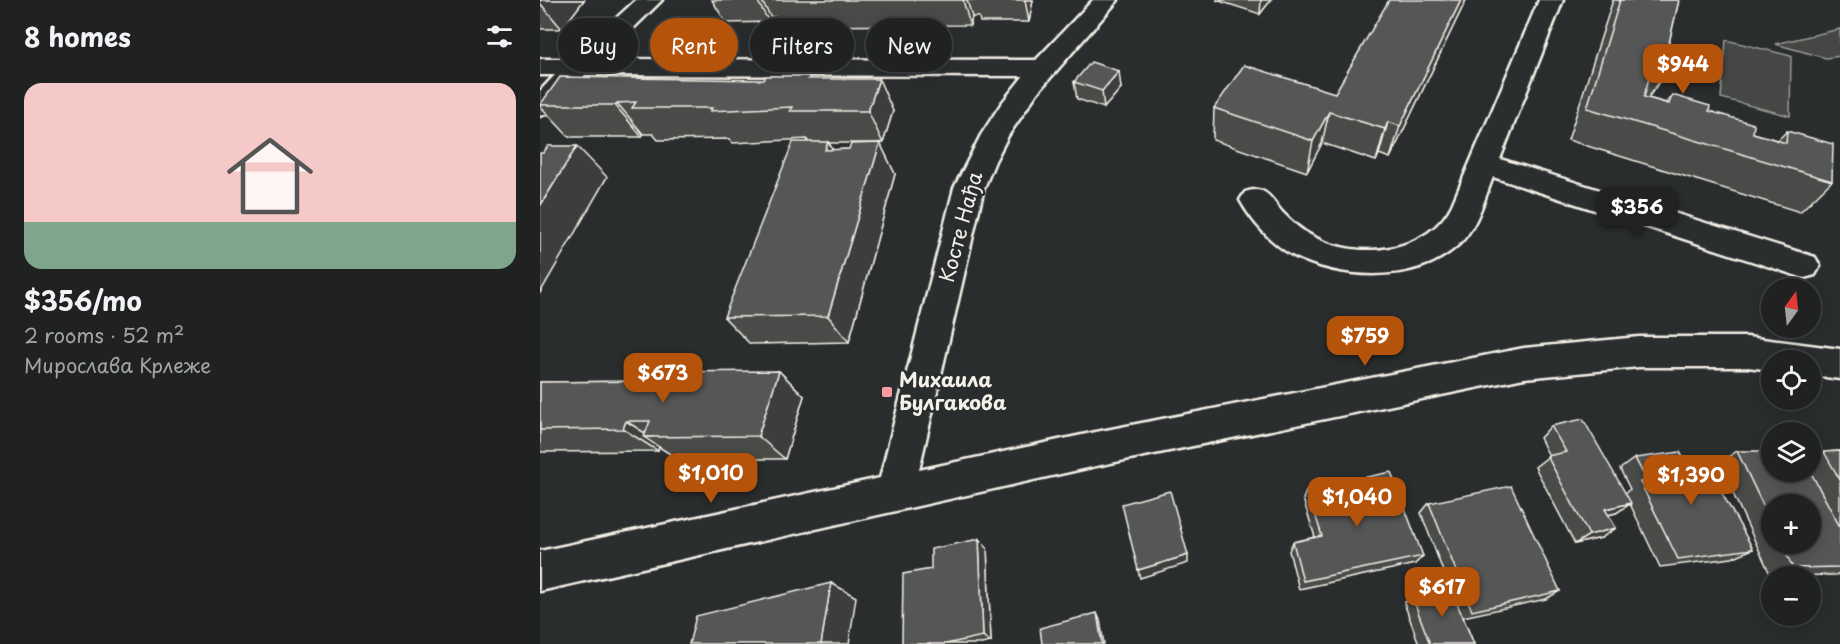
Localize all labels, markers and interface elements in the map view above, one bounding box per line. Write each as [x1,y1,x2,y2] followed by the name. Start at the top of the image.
[24,17,131,56] text: 8 homes
[558,18,638,72] chip: Buy
[650,18,738,72] chip: Rent
[750,18,854,72] chip: Filters
[866,18,952,72] chip: New
[483,20,516,53] icon: filters
[1647,44,1719,95] pin: $944
[1657,48,1709,78] text: $944
[216,122,324,230] icon: home
[931,168,989,285] street label: Косте Нађа
[1601,187,1673,238] pin: $356
[1611,191,1663,221] text: $356
[1761,278,1821,338] north arrow
[1761,278,1821,626] map controls
[24,281,142,320] text: $356/mo
[1329,316,1401,367] pin: $759
[24,320,184,350] text: 2 rooms · 52 m²
[1341,320,1389,350] text: $759
[24,350,211,380] text: Мирослава Крлеже
[1761,350,1821,410] button: locate
[627,353,699,404] pin: $673
[638,357,688,387] text: $673
[899,364,1007,417] place label: Михаила Булгакова
[880,385,894,399] marker: Михаила Булгакова
[1761,422,1821,482] button: layers
[662,453,760,504] pin: $1,010
[1642,455,1740,506] pin: $1,390
[678,457,744,487] text: $1,010
[1657,459,1725,489] text: $1,390
[1308,477,1406,528] pin: $1,040
[1322,481,1392,511] text: $1,040
[1761,494,1821,554] button: +
[1761,566,1821,626] button: −
[1406,567,1478,618] pin: $617
[1419,571,1465,601] text: $617

